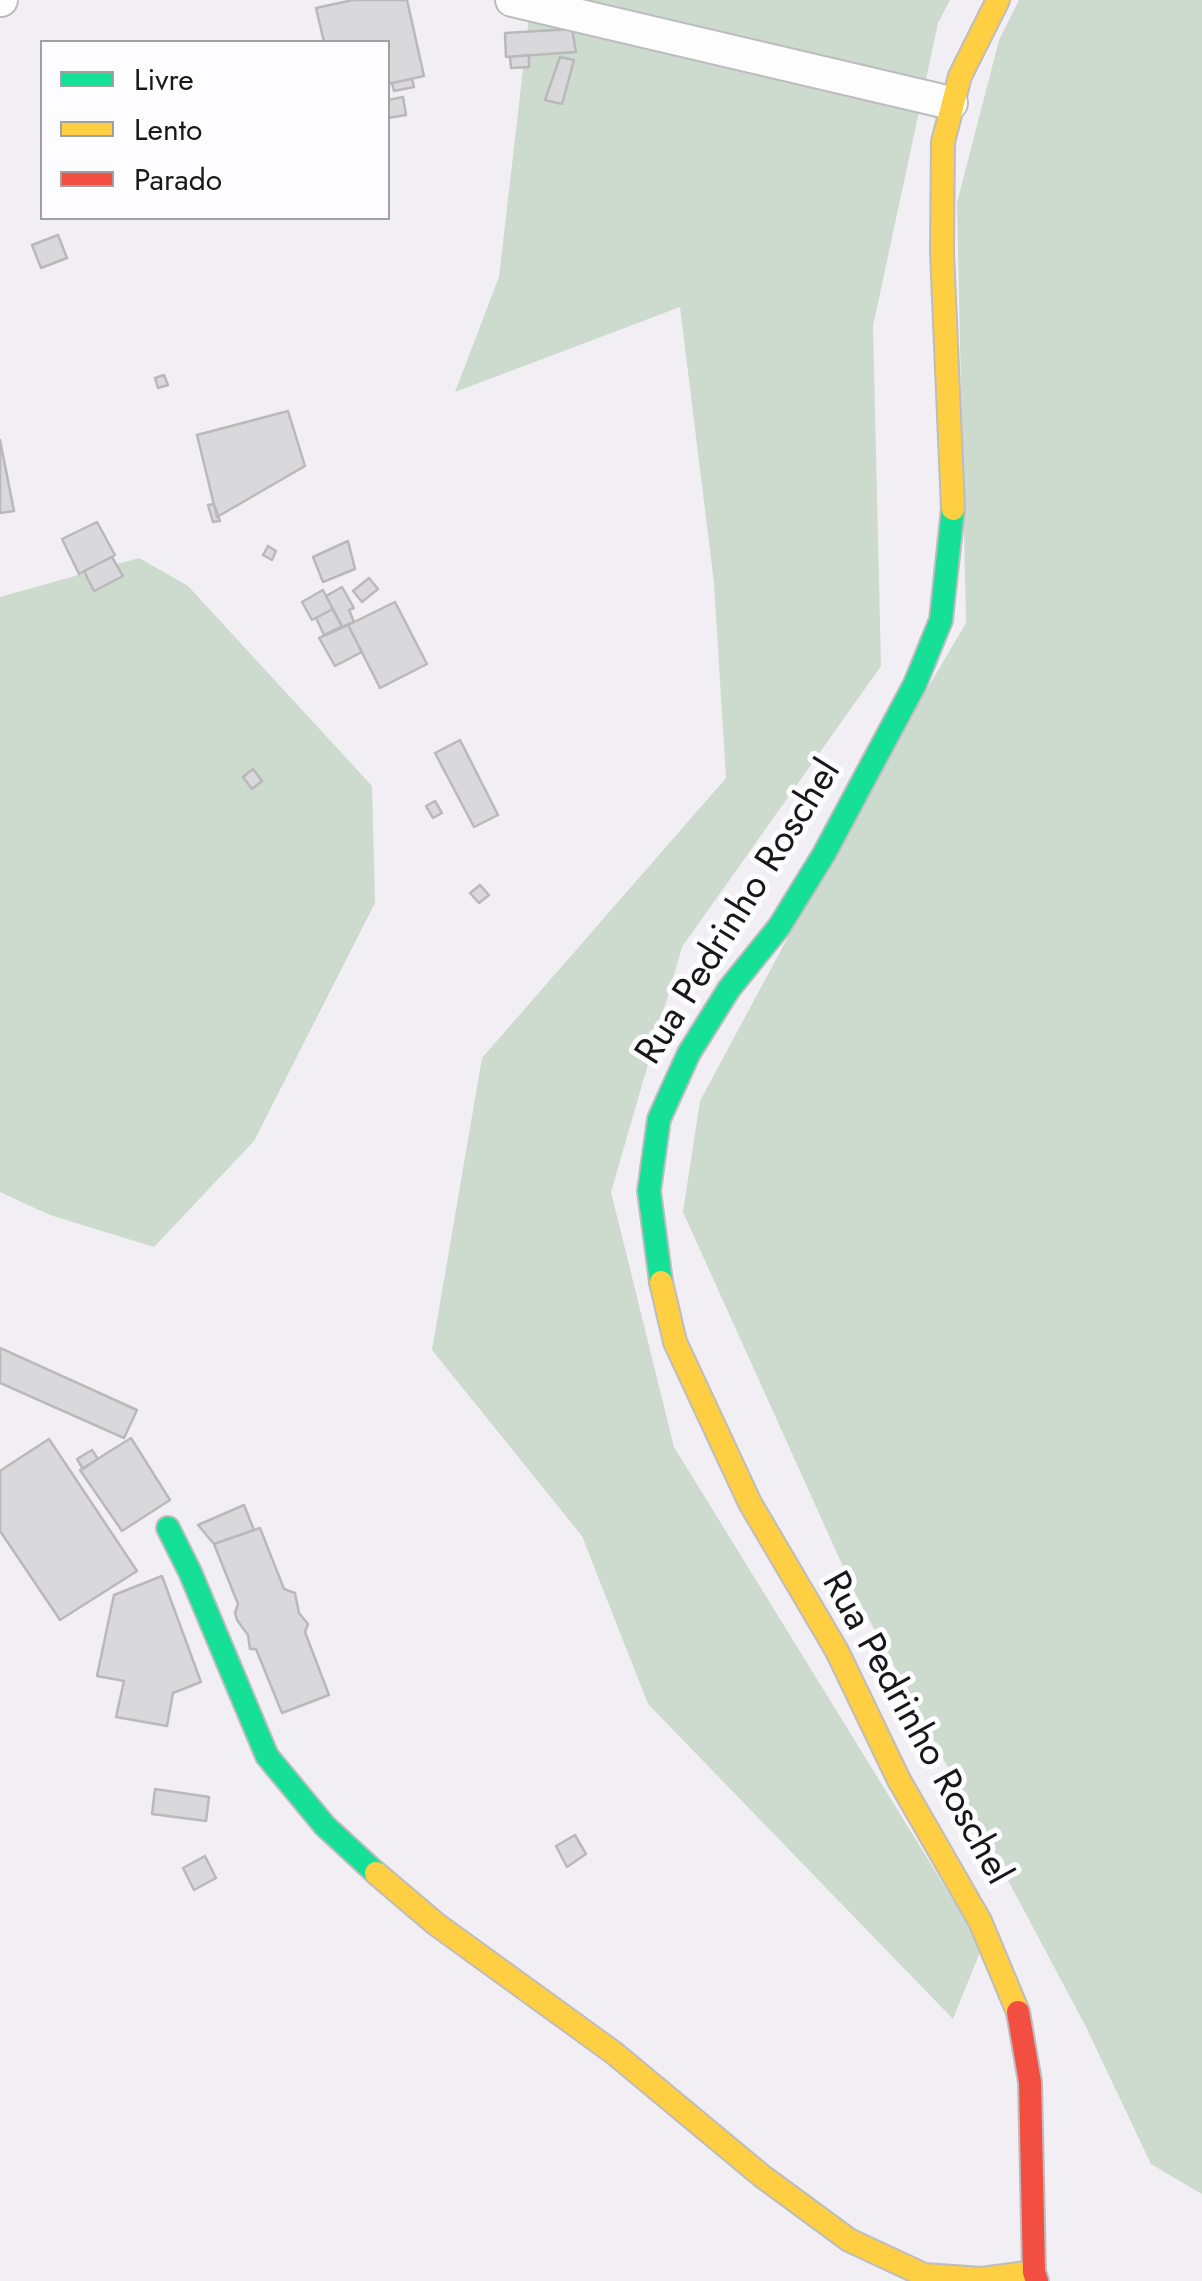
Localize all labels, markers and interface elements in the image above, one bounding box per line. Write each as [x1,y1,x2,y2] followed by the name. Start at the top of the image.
[40,40,390,220] legend
[134,58,194,101] text: Livre
[134,108,202,151] text: Lento
[134,158,222,201] text: Parado
[628,752,852,1074] street label: Rua Pedrinho Roschel
[810,1565,1020,1893] street label: Rua Pedrinho Roschel

